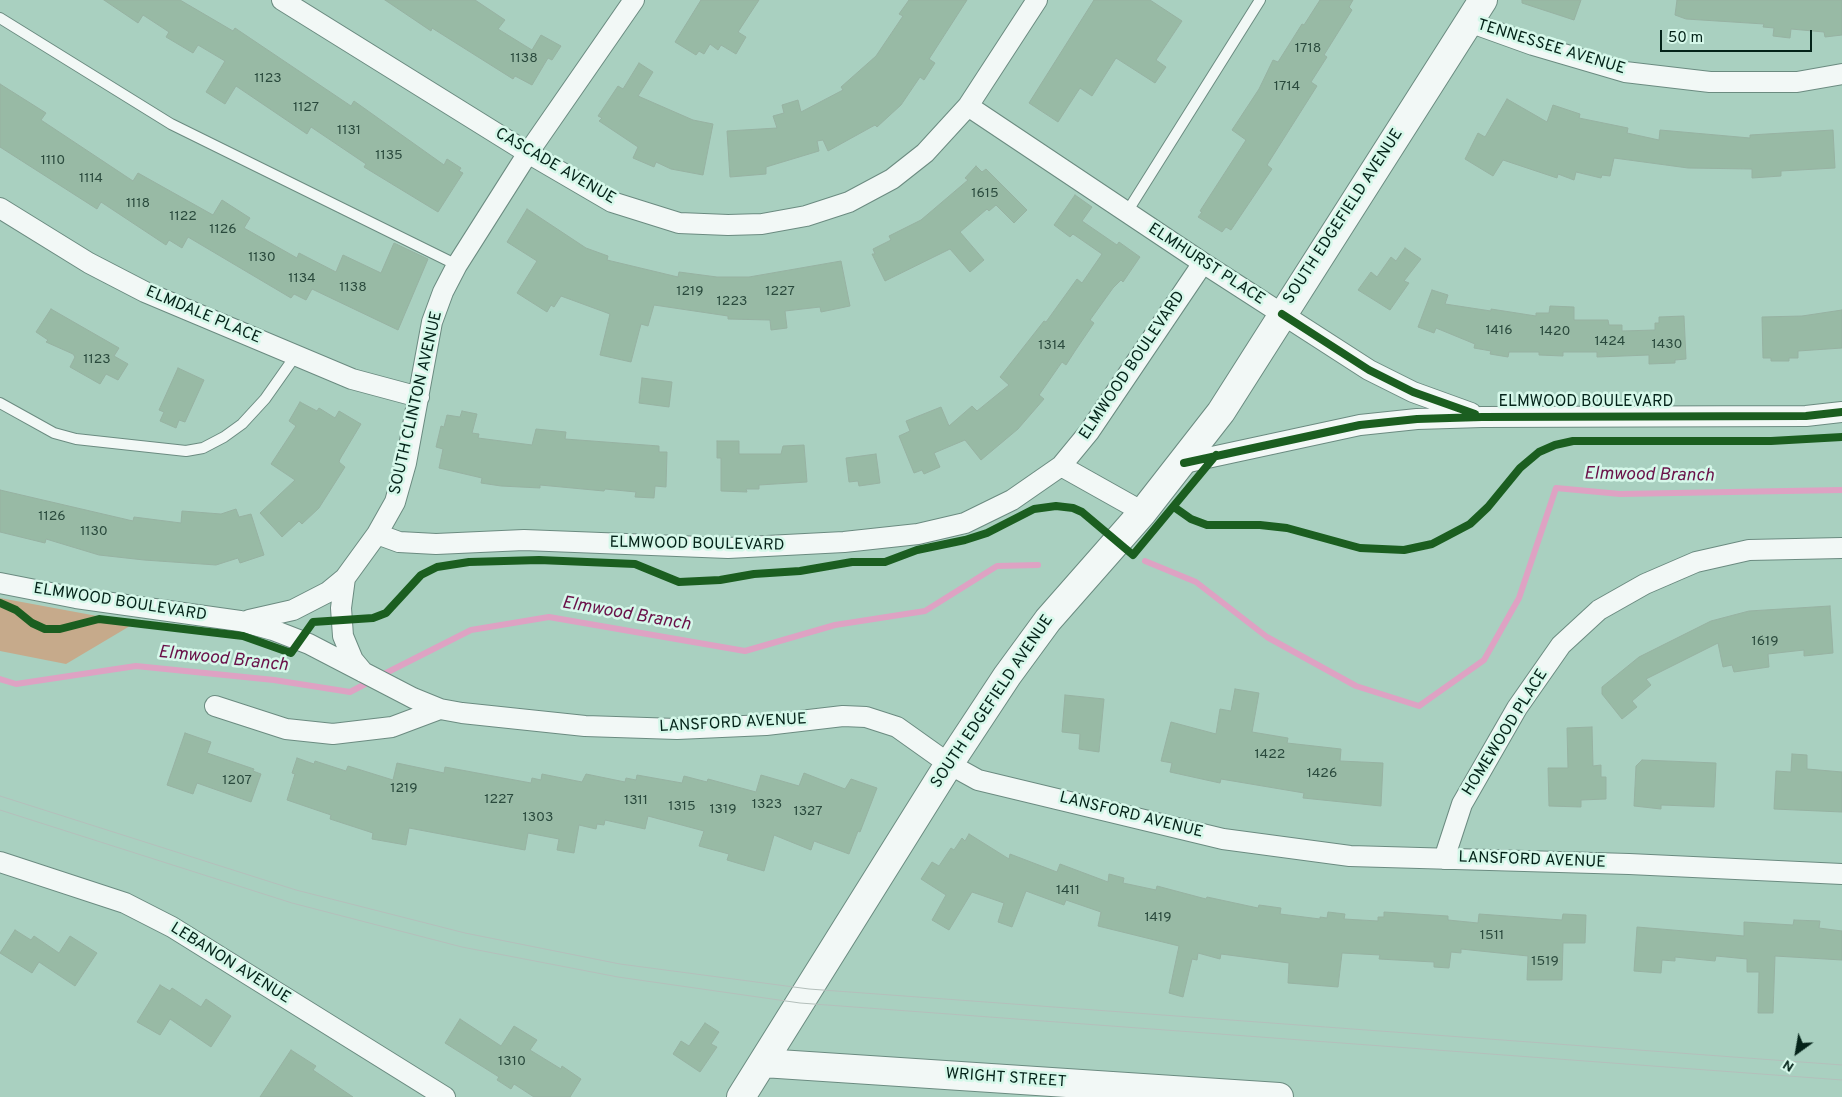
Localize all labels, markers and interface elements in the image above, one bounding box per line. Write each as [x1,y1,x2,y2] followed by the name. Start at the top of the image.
[1475,16,1627,80] street label: TENNESSEE AVENUE
[1662,20,1814,52] scale bar
[1668,29,1703,48] text: 50 m
[1295,41,1321,57] house number: 1718
[510,51,538,67] house number: 1138
[254,71,282,87] house number: 1123
[1274,79,1300,95] house number: 1714
[293,100,319,116] house number: 1127
[337,123,361,139] house number: 1131
[491,125,619,209] street label: CASCADE AVENUE
[1280,126,1408,308] street label: SOUTH EDGEFIELD AVENUE
[375,148,403,164] house number: 1135
[41,153,65,169] house number: 1110
[79,171,103,187] house number: 1114
[971,186,999,202] house number: 1615
[126,196,150,212] house number: 1118
[169,209,197,225] house number: 1122
[1144,220,1268,310] street label: ELMHURST PLACE
[209,222,237,238] house number: 1126
[248,250,276,266] house number: 1130
[288,271,316,287] house number: 1134
[339,280,367,296] house number: 1138
[142,283,264,349] street label: ELMDALE PLACE
[676,284,704,300] house number: 1219
[765,284,795,300] house number: 1227
[1076,288,1190,444] street label: ELMWOOD BOULEVARD
[717,294,747,310] house number: 1223
[387,309,447,497] street label: SOUTH CLINTON AVENUE
[1485,323,1513,339] house number: 1416
[1539,324,1571,340] house number: 1420
[1595,334,1625,350] house number: 1424
[1652,337,1682,353] house number: 1430
[1038,338,1066,354] house number: 1314
[83,352,111,368] house number: 1123
[1498,393,1674,413] street label: ELMWOOD BOULEVARD
[1584,464,1714,488] water label: Elmwood Branch
[38,509,66,525] house number: 1126
[80,524,108,540] house number: 1130
[609,534,785,556] street label: ELMWOOD BOULEVARD
[32,580,208,626] street label: ELMWOOD BOULEVARD
[560,593,692,637] water label: Elmwood Branch
[928,612,1058,792] street label: SOUTH EDGEFIELD AVENUE
[1751,634,1779,650] house number: 1619
[157,642,289,678] water label: Elmwood Branch
[1459,666,1553,800] street label: HOMEWOOD PLACE
[659,711,807,737] street label: LANSFORD AVENUE
[1255,747,1285,763] house number: 1422
[1307,766,1337,782] house number: 1426
[222,773,252,789] house number: 1207
[390,781,418,797] house number: 1219
[1057,789,1205,843] street label: LANSFORD AVENUE
[484,792,514,808] house number: 1227
[624,793,648,809] house number: 1311
[752,797,782,813] house number: 1323
[668,799,696,815] house number: 1315
[709,802,737,818] house number: 1319
[793,804,823,820] house number: 1327
[523,810,553,826] house number: 1303
[1458,849,1606,873] street label: LANSFORD AVENUE
[1056,883,1080,899] house number: 1411
[1144,910,1172,926] house number: 1419
[166,919,294,1009] street label: LEBANON AVENUE
[1480,928,1504,944] house number: 1511
[1531,954,1559,970] house number: 1519
[1772,1027,1822,1077] north arrow
[498,1054,526,1070] house number: 1310
[1780,1055,1798,1075] text: N
[945,1065,1067,1093] street label: WRIGHT STREET

